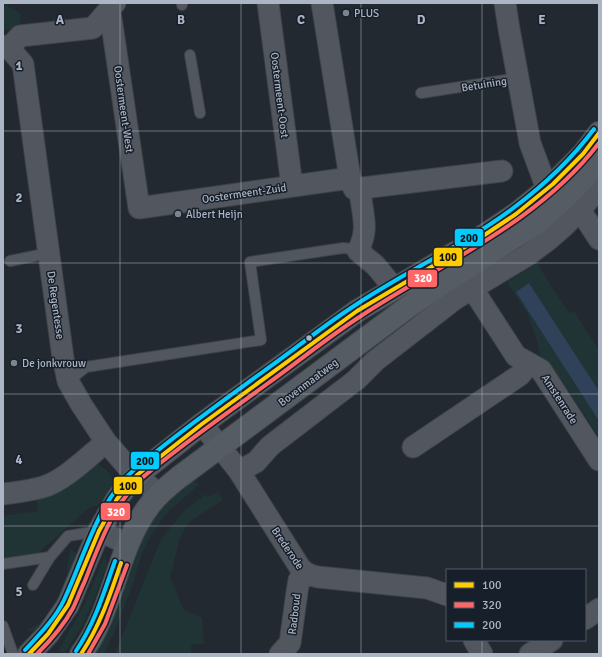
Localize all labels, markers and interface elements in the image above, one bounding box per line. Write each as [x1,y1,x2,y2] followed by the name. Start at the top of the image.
[354,7,379,20] place label: PLUS
[341,8,351,18] marker: PLUS
[56,12,65,28] text: A
[177,12,185,28] text: B
[297,12,305,28] text: C
[417,12,426,28] text: D
[538,12,546,28] text: E
[268,51,291,139] street label: Oostermeent-Oost
[15,58,23,74] text: 1
[111,65,136,154] street label: Oostermeent-West
[460,74,508,94] street label: Betuining
[201,181,287,206] street label: Oostermeent-Zuid
[15,190,23,206] text: 2
[186,208,243,221] place label: Albert Heijn
[173,209,183,219] marker: Albert Heijn
[454,228,484,247] line badge: 200
[460,232,478,245] text: 200
[433,247,463,267] line badge: 100
[439,251,457,264] text: 100
[407,269,438,288] line badge: 320
[44,270,67,340] street label: De Regentesse
[414,272,432,285] text: 320
[15,321,23,337] text: 3
[304,333,314,343] unlabelled marker
[276,356,341,409] street label: Bovenmaatweg
[22,357,86,370] place label: De jonkvrouw
[9,358,19,368] marker: De jonkvrouw
[539,372,580,426] street label: Amstenrade
[130,451,160,470] line badge: 200
[15,452,23,468] text: 4
[136,455,154,468] text: 200
[113,476,143,495] line badge: 100
[119,480,137,493] text: 100
[100,502,131,521] line badge: 320
[107,506,125,519] text: 320
[269,525,306,572] street label: Brederode
[446,569,586,641] legend
[482,578,501,593] text: 100
[15,584,23,600] text: 5
[286,593,303,635] street label: Radboud
[482,598,501,613] text: 320
[482,618,501,633] text: 200

